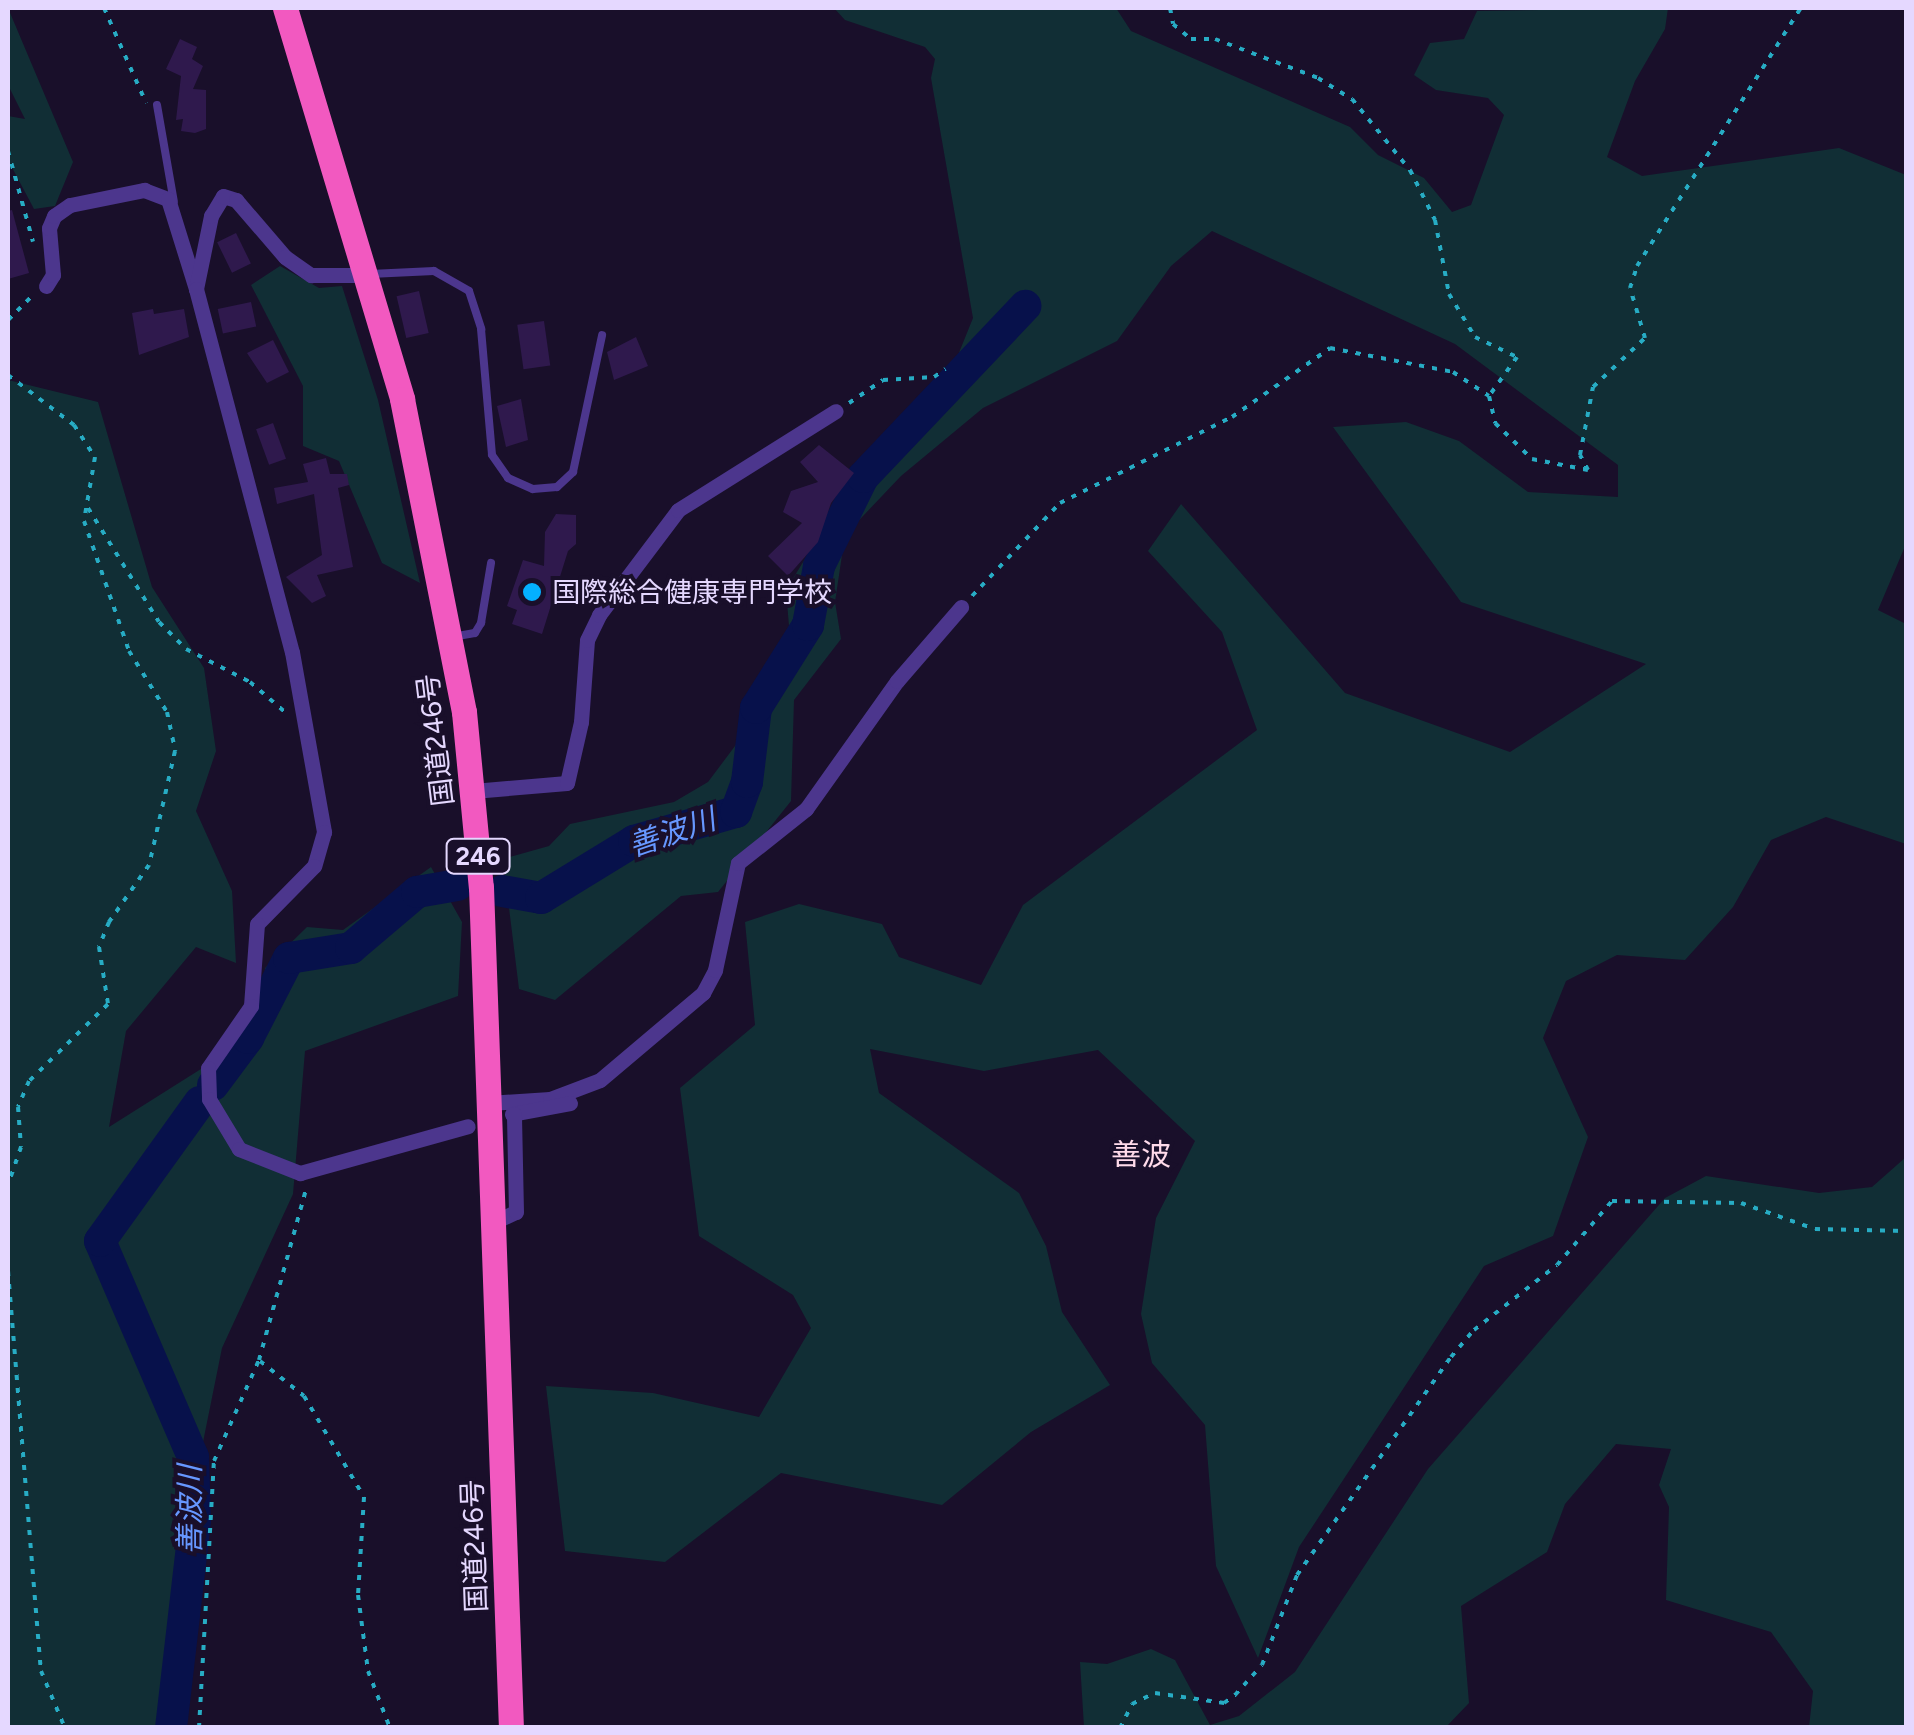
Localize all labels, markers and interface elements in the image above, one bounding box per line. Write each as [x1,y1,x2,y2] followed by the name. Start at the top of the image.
[552,575,832,609] place label: 国際総合健康専門学校
[521,581,543,603] marker: 国際総合健康専門学校
[410,672,460,808] street label: 国道246号
[624,801,720,865] water label: 善波川
[446,836,510,876] road number: 246
[1111,1137,1171,1173] district label: 善波
[172,1465,208,1555] water label: 善波川
[455,1479,493,1613] street label: 国道246号

